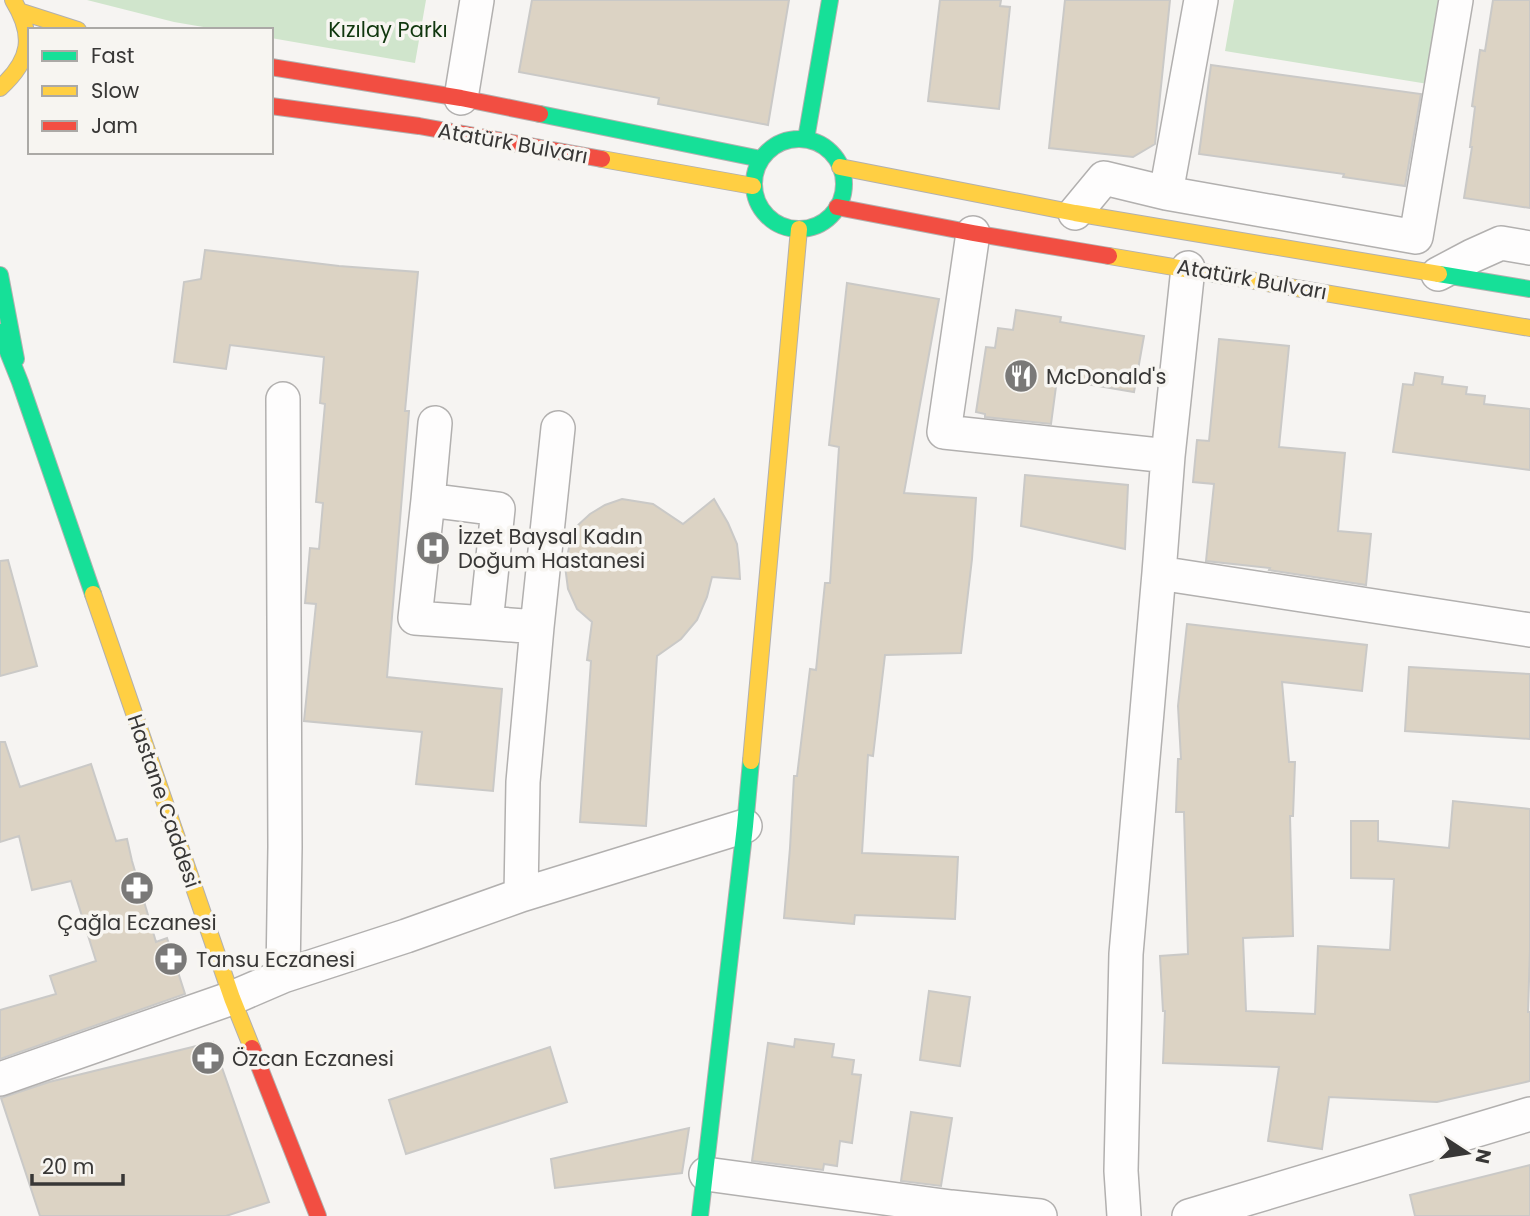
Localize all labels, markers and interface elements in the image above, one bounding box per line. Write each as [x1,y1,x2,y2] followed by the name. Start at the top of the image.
[328,15,448,44] park label: Kızılay Parkı
[28,28,273,154] legend
[91,41,134,70] text: Fast
[91,76,139,105] text: Slow
[91,111,138,140] text: Jam
[436,116,590,170] street label: Atatürk Bulvarı
[1175,252,1329,306] street label: Atatürk Bulvarı
[1002,357,1040,395] restaurant icon: McDonald's
[1046,362,1166,391] place label: McDonald's
[458,522,645,575] place label: İzzet Baysal Kadın Doğum Hastanesi
[414,529,452,567] hospital icon: İzzet Baysal Kadın Doğum Hastanesi
[121,710,207,892] street label: Hastane Caddesi
[118,869,156,907] pharmacy icon: Çağla Eczanesi
[57,908,217,937] place label: Çağla Eczanesi
[152,940,190,978] pharmacy icon: Tansu Eczanesi
[196,945,355,974] place label: Tansu Eczanesi
[189,1039,227,1077] pharmacy icon: Özcan Eczanesi
[232,1044,394,1073] place label: Özcan Eczanesi
[1432,1118,1502,1188] north arrow
[32,1142,122,1186] scale bar
[1468,1147,1498,1166] text: N
[42,1152,95,1181] text: 20 m

